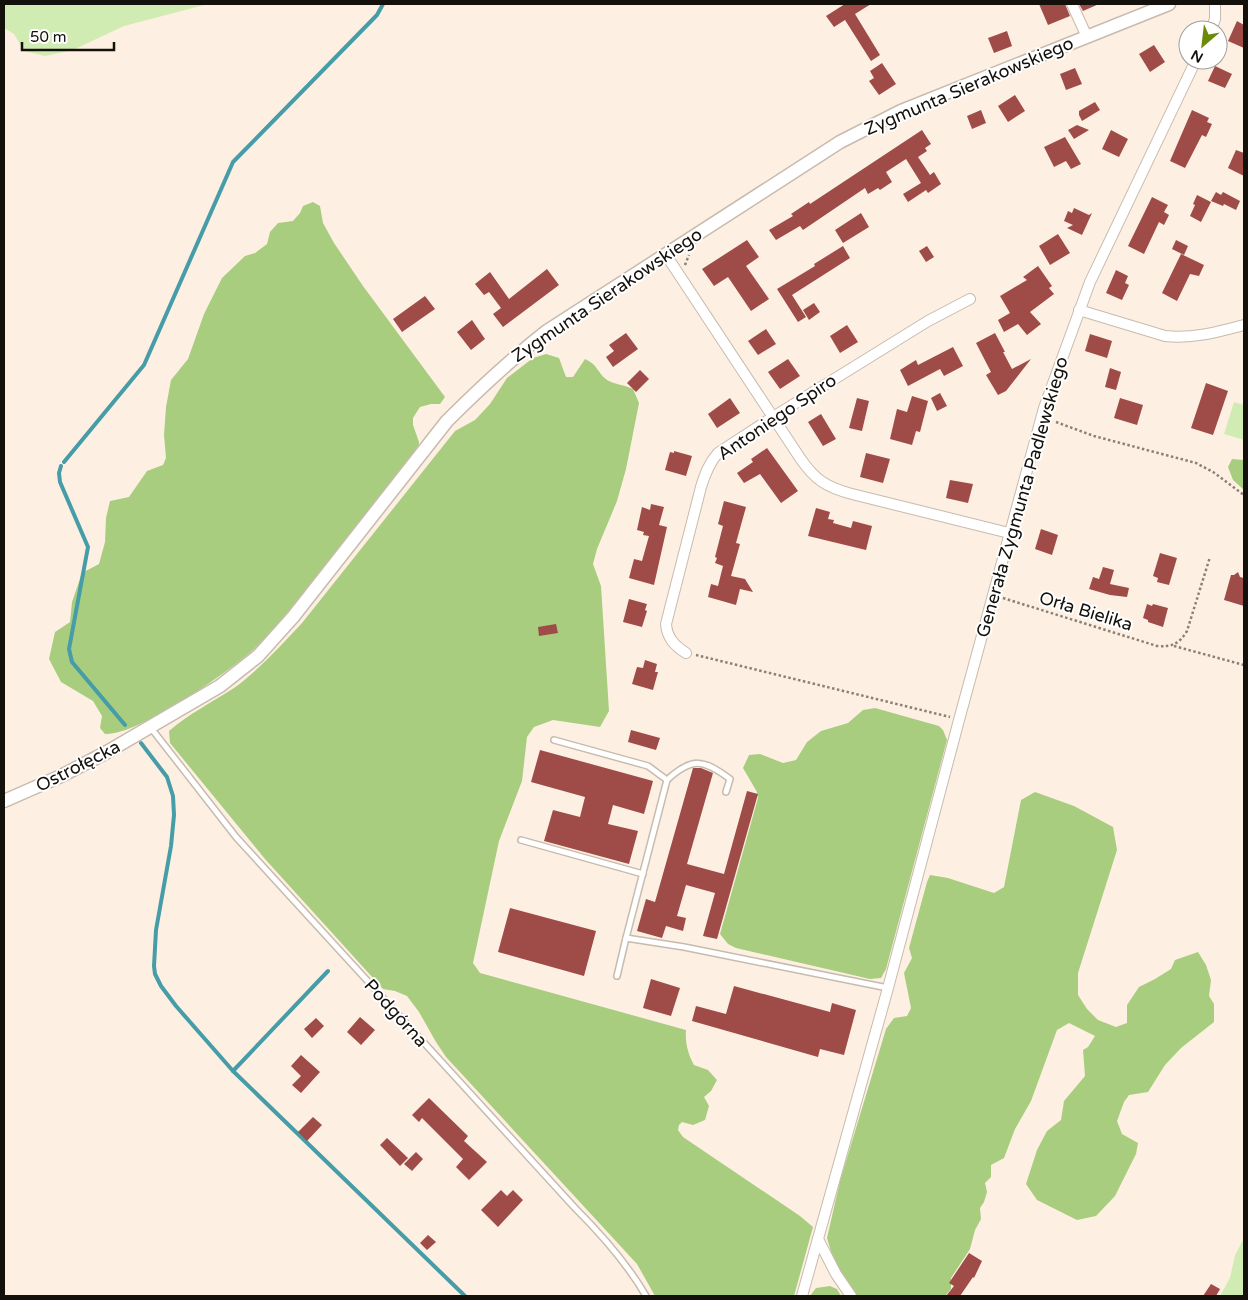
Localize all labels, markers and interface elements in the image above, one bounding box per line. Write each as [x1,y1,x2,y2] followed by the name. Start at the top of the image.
[22,20,115,52] scale bar
[1178,20,1228,70] north arrow
[30,28,67,46] text: 50 m
[861,32,1077,140] street label: Zygmunta Sierakowskiego
[1188,46,1206,66] text: N
[508,223,706,367] street label: Zygmunta Sierakowskiego
[971,354,1073,640] street label: Generała Zygmunta Padlewskiego
[713,369,841,465] street label: Antoniego Spiro
[1037,586,1135,636] street label: Orła Bielika
[32,735,124,797] street label: Ostrołęcka
[360,974,432,1052] street label: Podgórna

